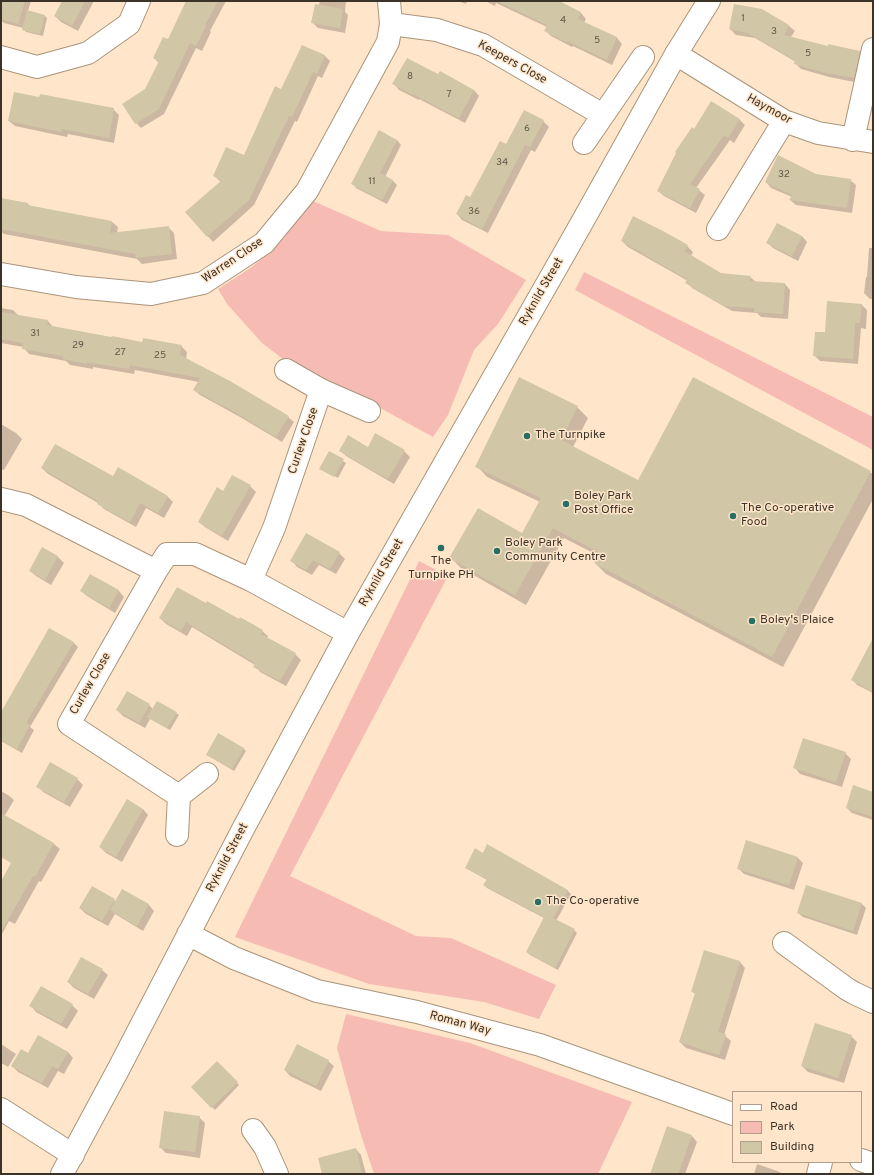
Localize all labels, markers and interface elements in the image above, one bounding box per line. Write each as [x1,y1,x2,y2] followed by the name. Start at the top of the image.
[741,13,745,25] house number: 1
[560,15,566,27] house number: 4
[771,26,777,38] house number: 3
[594,35,600,47] house number: 5
[475,38,549,88] street label: Keepers Close
[805,48,811,60] house number: 5
[407,71,413,83] house number: 8
[446,89,452,101] house number: 7
[744,92,794,128] street label: Haymoor
[524,123,530,135] house number: 6
[496,157,508,169] house number: 34
[778,169,790,181] house number: 32
[368,176,376,188] house number: 11
[468,206,480,218] house number: 36
[200,235,266,287] street label: Warren Close
[517,255,567,329] street label: Ryknild Street
[30,328,40,340] house number: 31
[72,340,84,352] house number: 29
[114,347,126,359] house number: 27
[154,350,166,362] house number: 25
[286,406,322,476] street label: Curlew Close
[535,429,605,443] place label: The Turnpike
[522,431,532,441] marker: The Turnpike
[574,490,633,518] place label: Boley Park Post Office
[561,499,571,509] marker: Boley Park Post Office
[741,502,834,530] place label: The Co-operative Food
[728,511,738,521] marker: The Co-operative Food
[357,536,407,610] street label: Ryknild Street
[505,537,606,565] place label: Boley Park Community Centre
[436,543,446,553] marker: The Turnpike PH
[492,546,502,556] marker: Boley Park Community Centre
[408,555,474,583] place label: The Turnpike PH
[760,614,834,628] place label: Boley's Plaice
[747,616,757,626] marker: Boley's Plaice
[67,650,115,718] street label: Curlew Close
[204,821,252,895] street label: Ryknild Street
[546,895,639,909] place label: The Co-operative
[533,897,543,907] marker: The Co-operative
[428,1009,492,1039] street label: Roman Way
[732,1091,862,1163] legend
[770,1099,798,1115] text: Road
[770,1119,795,1135] text: Park
[770,1139,814,1155] text: Building

